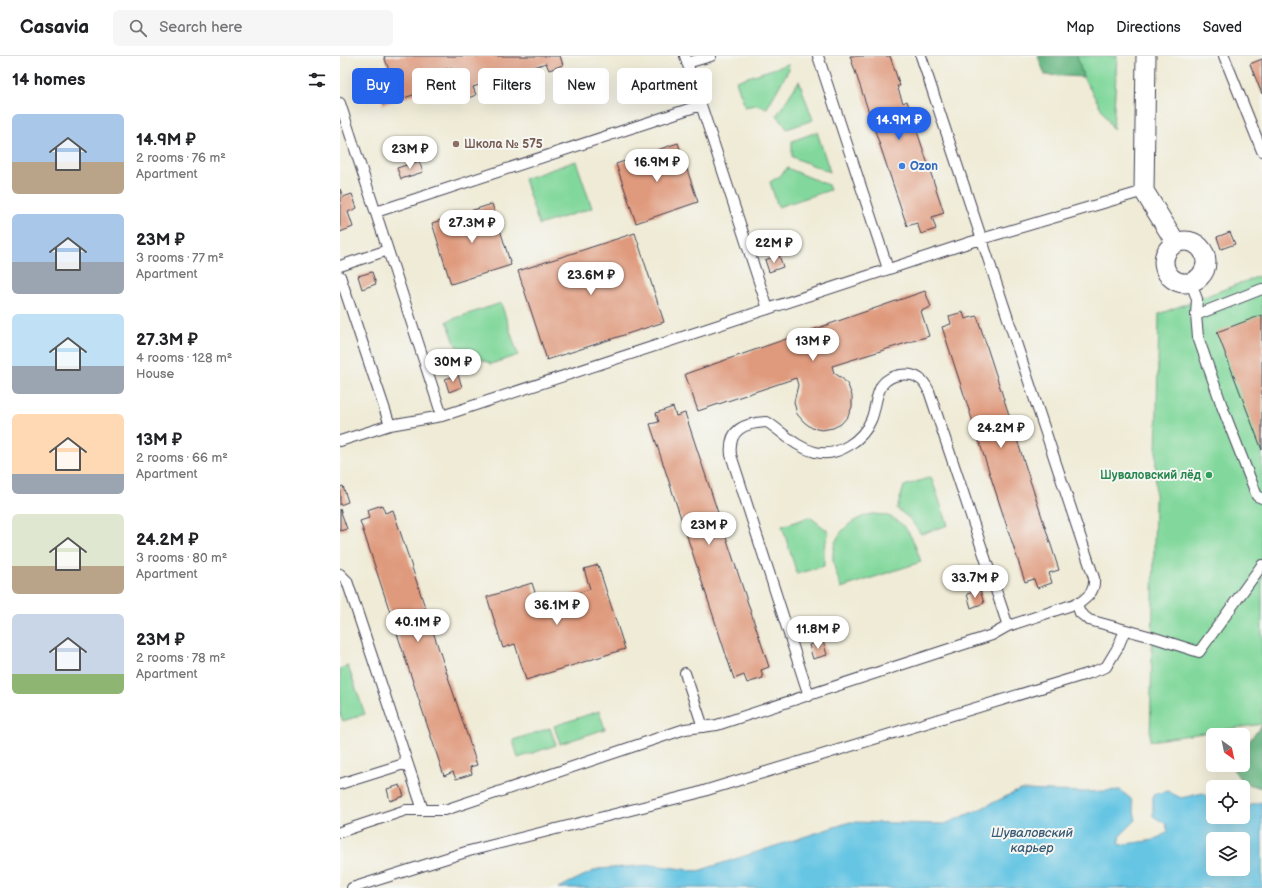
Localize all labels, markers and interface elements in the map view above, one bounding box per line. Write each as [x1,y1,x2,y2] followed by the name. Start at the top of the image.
[113,10,393,46] search box
[20,16,89,39] text: Casavia
[127,17,149,39] icon: search
[159,18,242,37] text: Search here
[1066,19,1094,36] text: Map
[1116,19,1181,36] text: Directions
[1203,19,1242,36] text: Saved
[352,68,404,104] chip: Buy
[412,68,470,104] chip: Rent
[478,68,545,104] chip: Filters
[553,68,609,104] chip: New
[617,68,712,104] chip: Apartment
[306,69,328,91] icon: filters
[12,70,85,90] text: 14 homes
[862,107,936,141] pin: 14.9M ₽
[876,112,922,128] text: 14.9M ₽
[44,130,92,178] icon: home
[136,130,196,150] text: 14.9M ₽
[382,136,438,170] pin: 23M ₽
[464,137,543,152] place label: Школа № 575
[451,139,461,149] marker: Школа № 575
[391,141,429,157] text: 23M ₽
[620,149,694,183] pin: 16.9M ₽
[136,150,226,166] text: 2 rooms · 76 m²
[634,154,680,170] text: 16.9M ₽
[910,159,938,174] place label: Ozon
[897,161,907,171] marker: Ozon
[136,166,197,182] text: Apartment
[435,210,509,244] pin: 27.3M ₽
[448,215,496,231] text: 27.3M ₽
[44,230,92,278] icon: home
[136,230,185,250] text: 23M ₽
[746,230,802,264] pin: 22M ₽
[755,235,793,251] text: 22M ₽
[136,250,224,266] text: 3 rooms · 77 m²
[554,262,628,296] pin: 23.6M ₽
[136,266,197,282] text: Apartment
[567,267,615,283] text: 23.6M ₽
[785,328,841,362] pin: 13M ₽
[44,330,92,378] icon: home
[136,330,198,350] text: 27.3M ₽
[795,333,831,349] text: 13M ₽
[425,349,481,383] pin: 30M ₽
[136,350,232,366] text: 4 rooms · 128 m²
[434,354,472,370] text: 30M ₽
[136,366,174,382] text: House
[964,415,1038,449] pin: 24.2M ₽
[977,420,1025,436] text: 24.2M ₽
[44,430,92,478] icon: home
[136,430,182,450] text: 13M ₽
[136,450,228,466] text: 2 rooms · 66 m²
[136,466,197,482] text: Apartment
[1100,468,1202,483] place label: Шуваловский лёд
[1204,470,1214,480] marker: Шуваловский лёд
[681,512,737,546] pin: 23M ₽
[690,517,728,533] text: 23M ₽
[44,530,92,578] icon: home
[136,530,199,550] text: 24.2M ₽
[136,550,227,566] text: 3 rooms · 80 m²
[938,565,1012,599] pin: 33.7M ₽
[136,566,197,582] text: Apartment
[951,570,999,586] text: 33.7M ₽
[520,592,594,626] pin: 36.1M ₽
[534,597,580,613] text: 36.1M ₽
[381,609,455,643] pin: 40.1M ₽
[395,614,441,630] text: 40.1M ₽
[781,616,855,650] pin: 11.8M ₽
[796,621,840,637] text: 11.8M ₽
[44,630,92,678] icon: home
[136,630,185,650] text: 23M ₽
[136,650,226,666] text: 2 rooms · 78 m²
[136,666,197,682] text: Apartment
[1206,728,1250,772] north arrow
[1206,728,1250,876] map controls
[1206,780,1250,824] button: locate
[991,825,1074,856] water label: Шуваловский карьер
[1206,832,1250,876] button: layers

